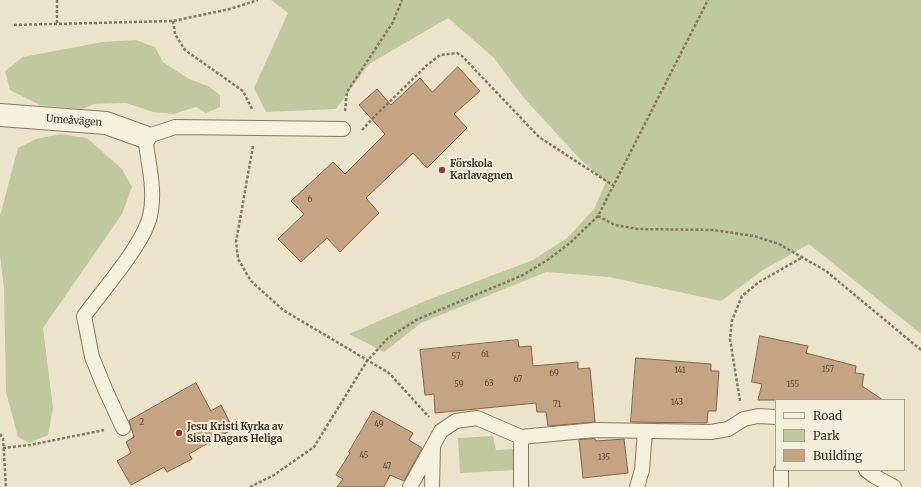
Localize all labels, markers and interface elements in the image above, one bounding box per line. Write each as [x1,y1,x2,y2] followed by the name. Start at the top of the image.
[45,113,103,129] street label: Umeåvägen
[450,158,513,182] place label: Förskola Karlavagnen
[437,165,447,175] marker: Förskola Karlavagnen
[308,195,312,205] house number: 6
[481,350,489,360] house number: 61
[452,352,460,362] house number: 57
[822,365,834,375] house number: 157
[674,366,686,376] house number: 141
[549,369,559,379] house number: 69
[514,375,522,385] house number: 67
[485,379,493,389] house number: 63
[454,380,464,390] house number: 59
[787,380,799,390] house number: 155
[671,398,683,408] house number: 143
[775,399,905,471] legend
[553,400,561,410] house number: 71
[813,408,842,423] text: Road
[140,418,144,428] house number: 2
[374,420,384,430] house number: 49
[187,421,283,444] place label: Jesu Kristi Kyrka av Sista Dagars Heliga
[174,428,184,438] marker: Jesu Kristi Kyrka av Sista Dagars Heliga
[813,428,840,443] text: Park
[813,448,862,463] text: Building
[360,451,368,461] house number: 45
[598,453,610,463] house number: 135
[383,462,391,472] house number: 47

